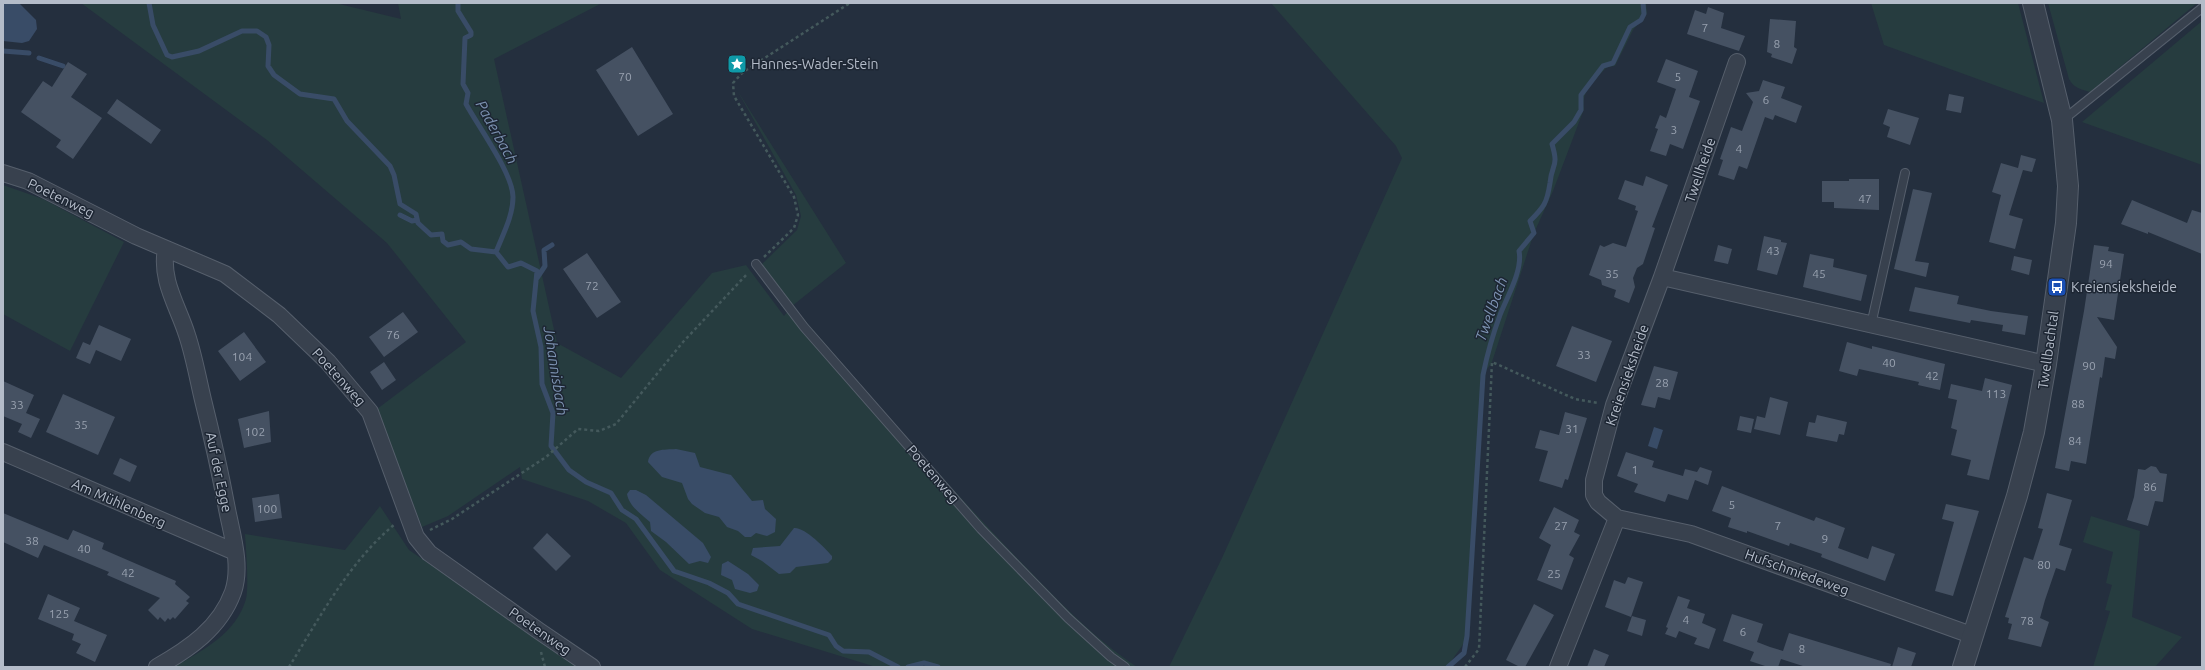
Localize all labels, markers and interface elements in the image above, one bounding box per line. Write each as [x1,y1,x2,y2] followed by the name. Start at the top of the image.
[1702,21,1708,34] house number: 7
[1774,37,1781,50] house number: 8
[726,53,748,75] place icon: Hannes-Wader-Stein
[751,56,879,72] place label: Hannes-Wader-Stein
[618,70,632,83] house number: 70
[1675,70,1681,83] house number: 5
[1763,93,1770,106] house number: 6
[473,97,521,167] water label: Paderbach
[1671,123,1677,136] house number: 3
[1681,135,1719,205] street label: Twellheide
[1736,142,1743,155] house number: 4
[25,175,97,221] street label: Poetenweg
[1858,192,1872,205] house number: 47
[1766,244,1780,257] house number: 43
[2099,257,2113,270] house number: 94
[1605,267,1619,280] house number: 35
[1812,267,1826,280] house number: 45
[1472,275,1510,343] water label: Twellbach
[2046,276,2068,298] bus stop icon: Kreiensieksheide
[585,279,599,292] house number: 72
[2071,279,2177,295] place label: Kreiensieksheide
[2035,309,2061,390] street label: Twellbachtal
[1602,322,1652,428] street label: Kreiensieksheide
[540,324,571,417] water label: Johannisbach
[386,328,400,341] house number: 76
[309,345,369,409] street label: Poetenweg
[1577,348,1591,361] house number: 33
[232,350,252,363] house number: 104
[1882,356,1896,369] house number: 40
[2082,359,2096,372] house number: 90
[1925,369,1939,382] house number: 42
[1655,376,1669,389] house number: 28
[1986,387,2006,400] house number: 113
[2071,397,2085,410] house number: 88
[10,398,24,411] house number: 33
[74,418,88,431] house number: 35
[1565,422,1579,435] house number: 31
[245,425,265,438] house number: 102
[203,430,235,514] street label: Auf der Egge
[2068,434,2082,447] house number: 84
[903,442,963,506] street label: Poetenweg
[1632,463,1638,476] house number: 1
[70,475,168,531] street label: Am Mühlenberg
[2143,480,2157,493] house number: 86
[1729,498,1735,511] house number: 5
[257,502,277,515] house number: 100
[1554,519,1568,532] house number: 27
[1775,519,1781,532] house number: 7
[1822,532,1828,545] house number: 9
[25,534,39,547] house number: 38
[77,542,91,555] house number: 40
[1743,546,1851,598] street label: Hufschmiedeweg
[2037,558,2051,571] house number: 80
[121,566,135,579] house number: 42
[1547,567,1561,580] house number: 25
[506,604,574,658] street label: Poetenweg
[49,607,69,620] house number: 125
[1683,613,1690,626] house number: 4
[2020,614,2034,627] house number: 78
[1740,625,1747,638] house number: 6
[1799,642,1806,655] house number: 8

